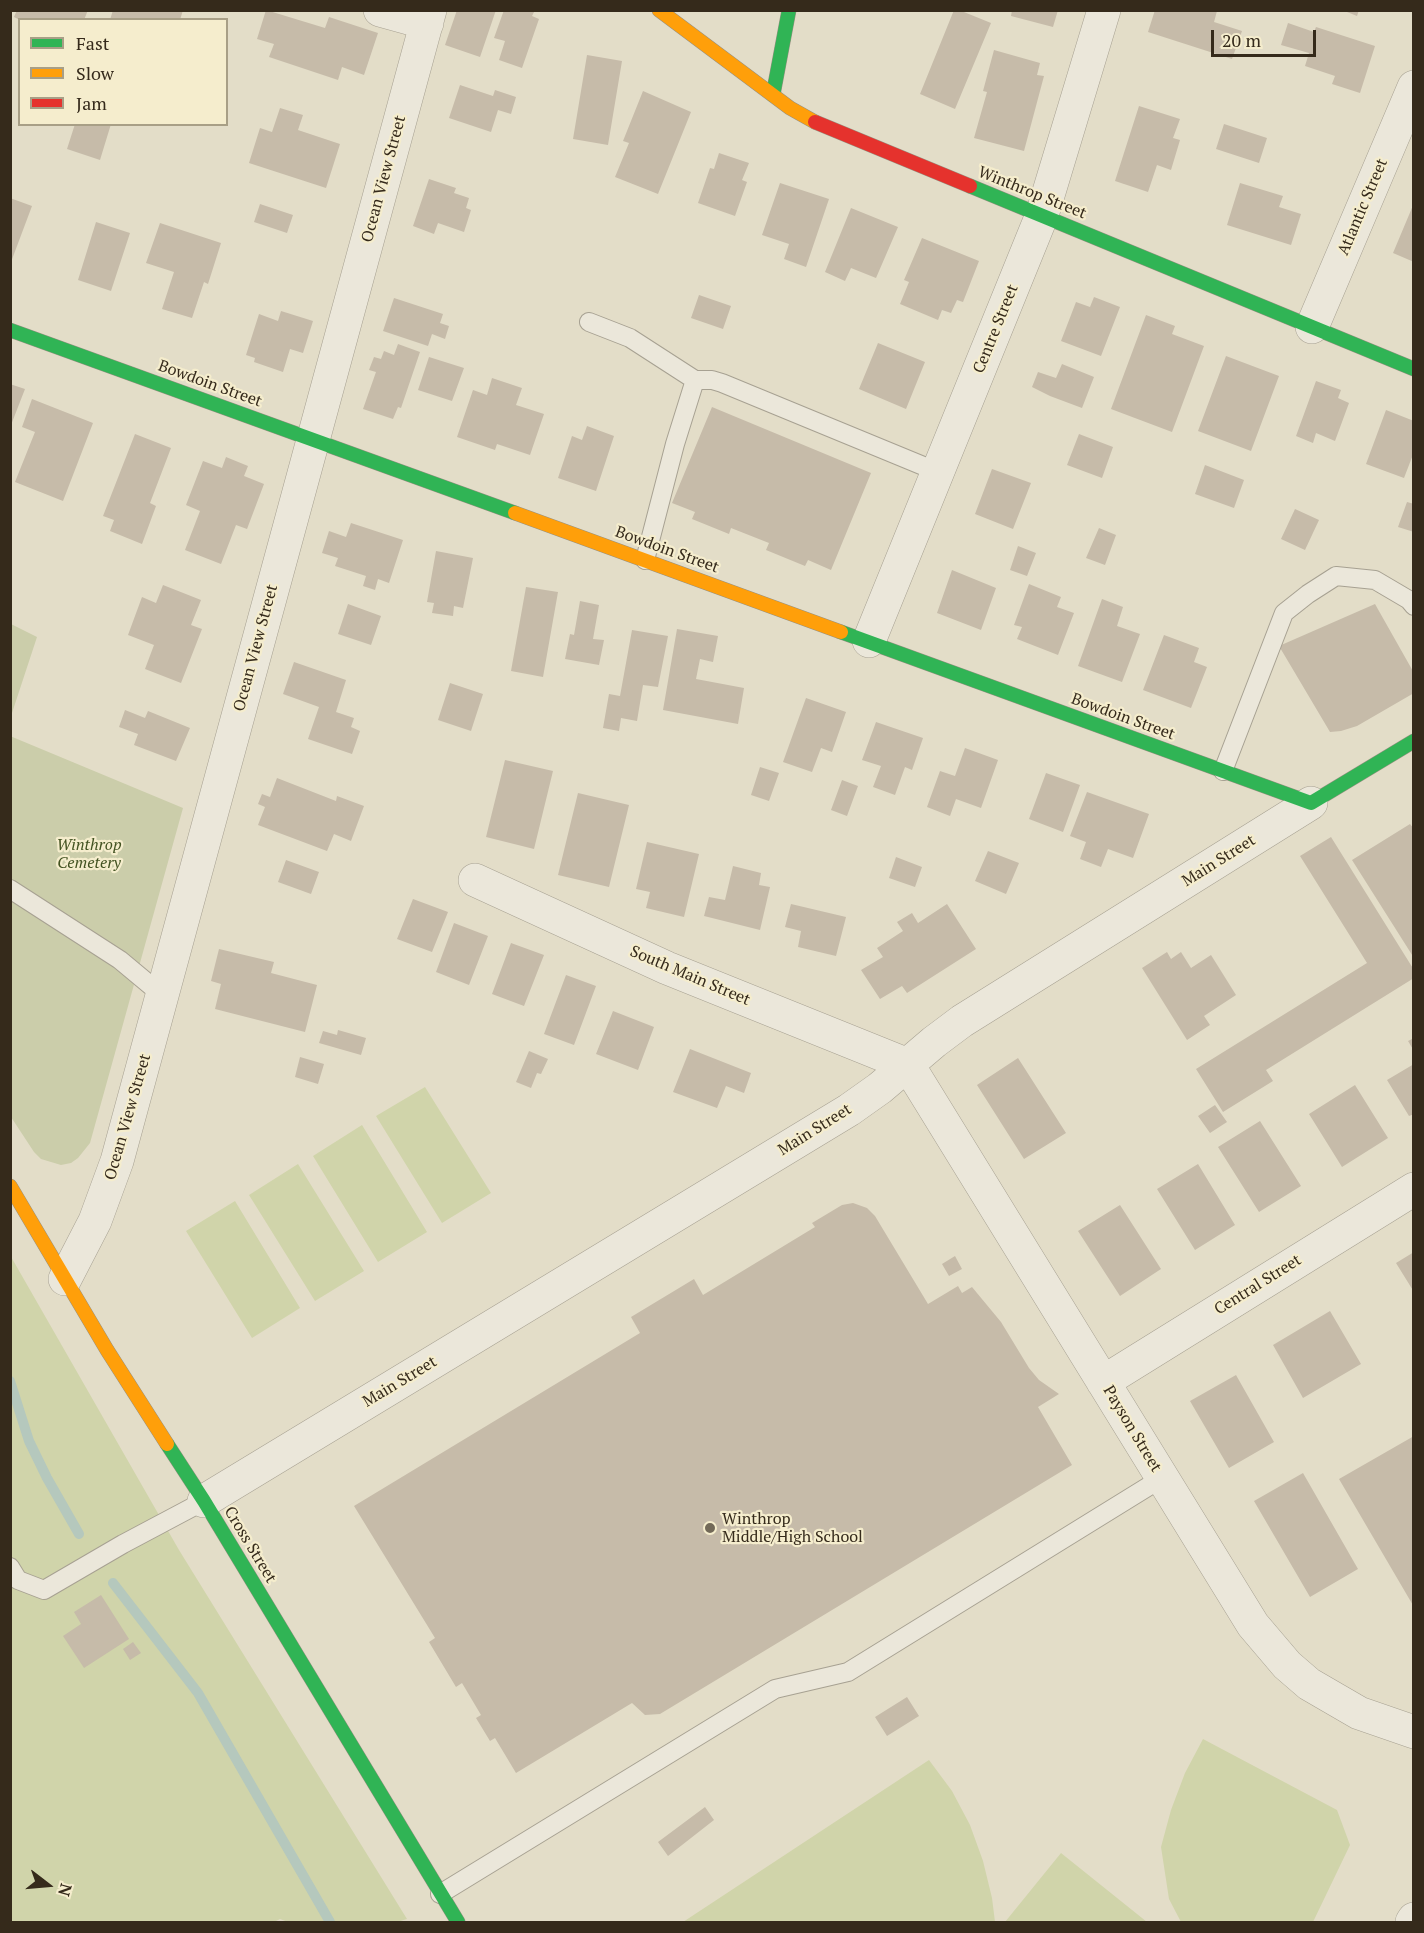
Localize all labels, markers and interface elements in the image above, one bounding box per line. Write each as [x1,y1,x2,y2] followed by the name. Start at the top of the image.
[18,18,228,126] legend
[1214,18,1319,56] scale bar
[1222,28,1261,52] text: 20 m
[76,31,109,55] text: Fast
[76,61,114,85] text: Slow
[76,91,107,115] text: Jam
[358,113,410,245] street label: Ocean View Street
[1334,156,1392,258] street label: Atlantic Street
[975,163,1089,223] street label: Winthrop Street
[969,282,1023,376] street label: Centre Street
[156,356,264,412] street label: Bowdoin Street
[613,522,721,578] street label: Bowdoin Street
[230,582,282,714] street label: Ocean View Street
[1069,689,1177,745] street label: Bowdoin Street
[1179,831,1259,891] street label: Main Street
[56,835,122,873] park label: Winthrop Cemetery
[627,942,753,1010] street label: South Main Street
[101,1052,155,1182] street label: Ocean View Street
[775,1100,855,1160] street label: Main Street
[1211,1251,1305,1319] street label: Central Street
[360,1352,440,1412] street label: Main Street
[1099,1382,1165,1476] street label: Payson Street
[220,1503,280,1587] street label: Cross Street
[722,1509,863,1547] place label: Winthrop Middle/High School
[703,1521,717,1535] marker: Winthrop Middle/High School
[18,1855,78,1915] north arrow
[53,1881,78,1899] text: N

